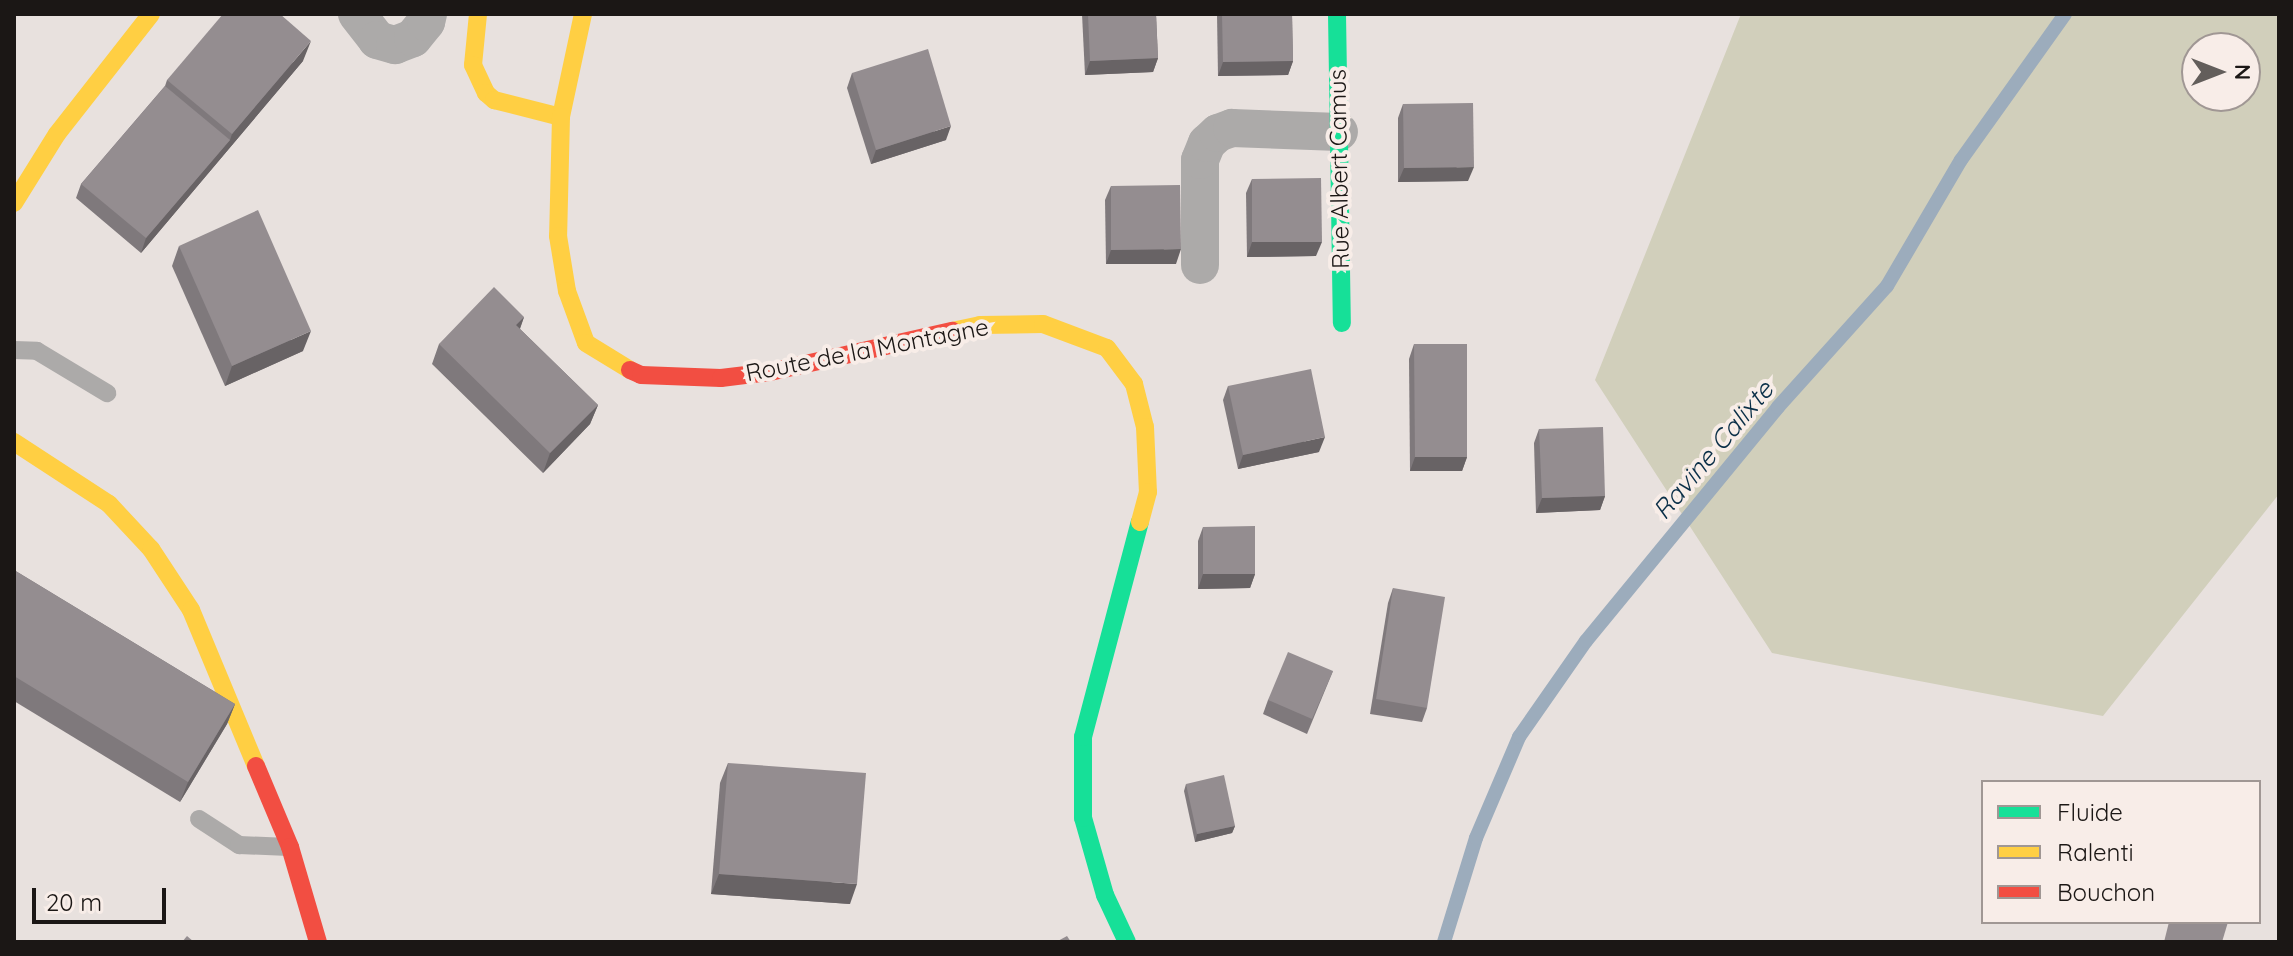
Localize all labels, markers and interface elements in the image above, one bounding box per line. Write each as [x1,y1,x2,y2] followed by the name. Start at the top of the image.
[2181,32,2261,112] north arrow
[2229,64,2257,80] text: N
[1323,69,1355,269] street label: Rue Albert Camus
[743,312,991,388] street label: Route de la Montagne
[1646,375,1780,525] water label: Ravine Calixte
[1981,780,2261,924] legend
[2057,797,2123,827] text: Fluide
[2057,837,2134,867] text: Ralenti
[36,872,170,922] scale bar
[2057,877,2155,907] text: Bouchon
[46,887,102,917] text: 20 m

